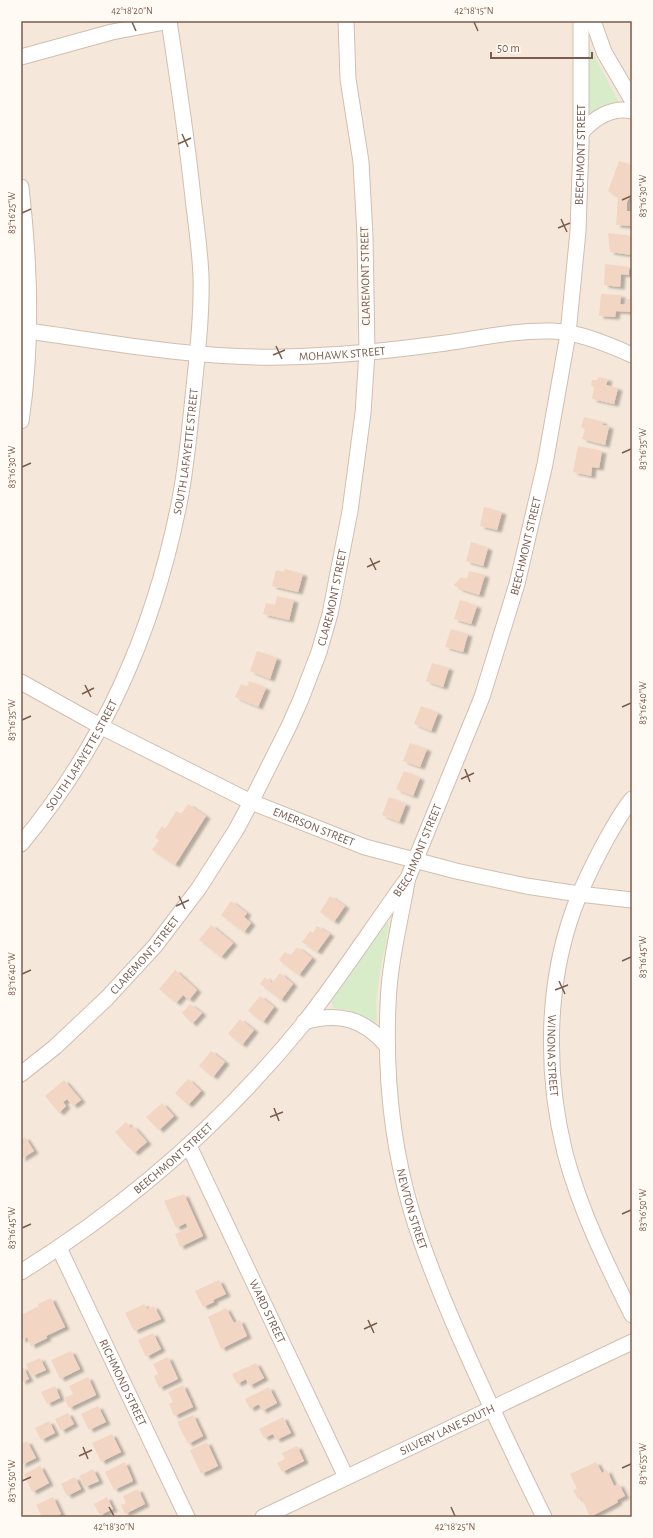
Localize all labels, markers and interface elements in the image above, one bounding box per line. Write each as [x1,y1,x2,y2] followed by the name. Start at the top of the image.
[111,6,153,16] text: 42°18'20"N
[454,6,494,16] text: 42°18'15"N
[491,34,592,60] scale bar
[497,42,520,54] text: 50 m
[573,104,587,205] street label: BEECHMONT STREET
[638,175,648,217] text: 83°16'30"W
[7,192,17,234] text: 83°16'25"W
[358,226,372,326] street label: CLAREMONT STREET
[299,344,386,363] street label: MOHAWK STREET
[171,388,200,516] street label: SOUTH LAFAYETTE STREET
[638,428,648,470] text: 83°16'35"W
[7,446,17,488] text: 83°16'30"W
[508,495,543,597] street label: BEECHMONT STREET
[315,548,349,647] street label: CLAREMONT STREET
[638,681,648,725] text: 83°16'40"W
[43,697,119,813] street label: SOUTH LAFAYETTE STREET
[7,699,17,741] text: 83°16'35"W
[391,802,444,899] street label: BEECHMONT STREET
[271,805,356,848] street label: EMERSON STREET
[108,914,182,997] street label: CLAREMONT STREET
[638,936,648,978] text: 83°16'45"W
[7,952,17,996] text: 83°16'40"W
[545,1014,561,1097] street label: WINONA STREET
[131,1120,215,1196] street label: BEECHMONT STREET
[395,1167,430,1251] street label: NEWTON STREET
[638,1188,648,1231] text: 83°16'50"W
[7,1207,17,1249] text: 83°16'45"W
[247,1277,288,1345] street label: WARD STREET
[97,1337,149,1428] street label: RICHMOND STREET
[398,1402,497,1457] street label: SILVERY LANE SOUTH
[638,1443,648,1485] text: 83°16'55"W
[7,1459,17,1502] text: 83°16'50"W
[93,1522,135,1532] text: 42°18'30"N
[435,1522,475,1532] text: 42°18'25"N

